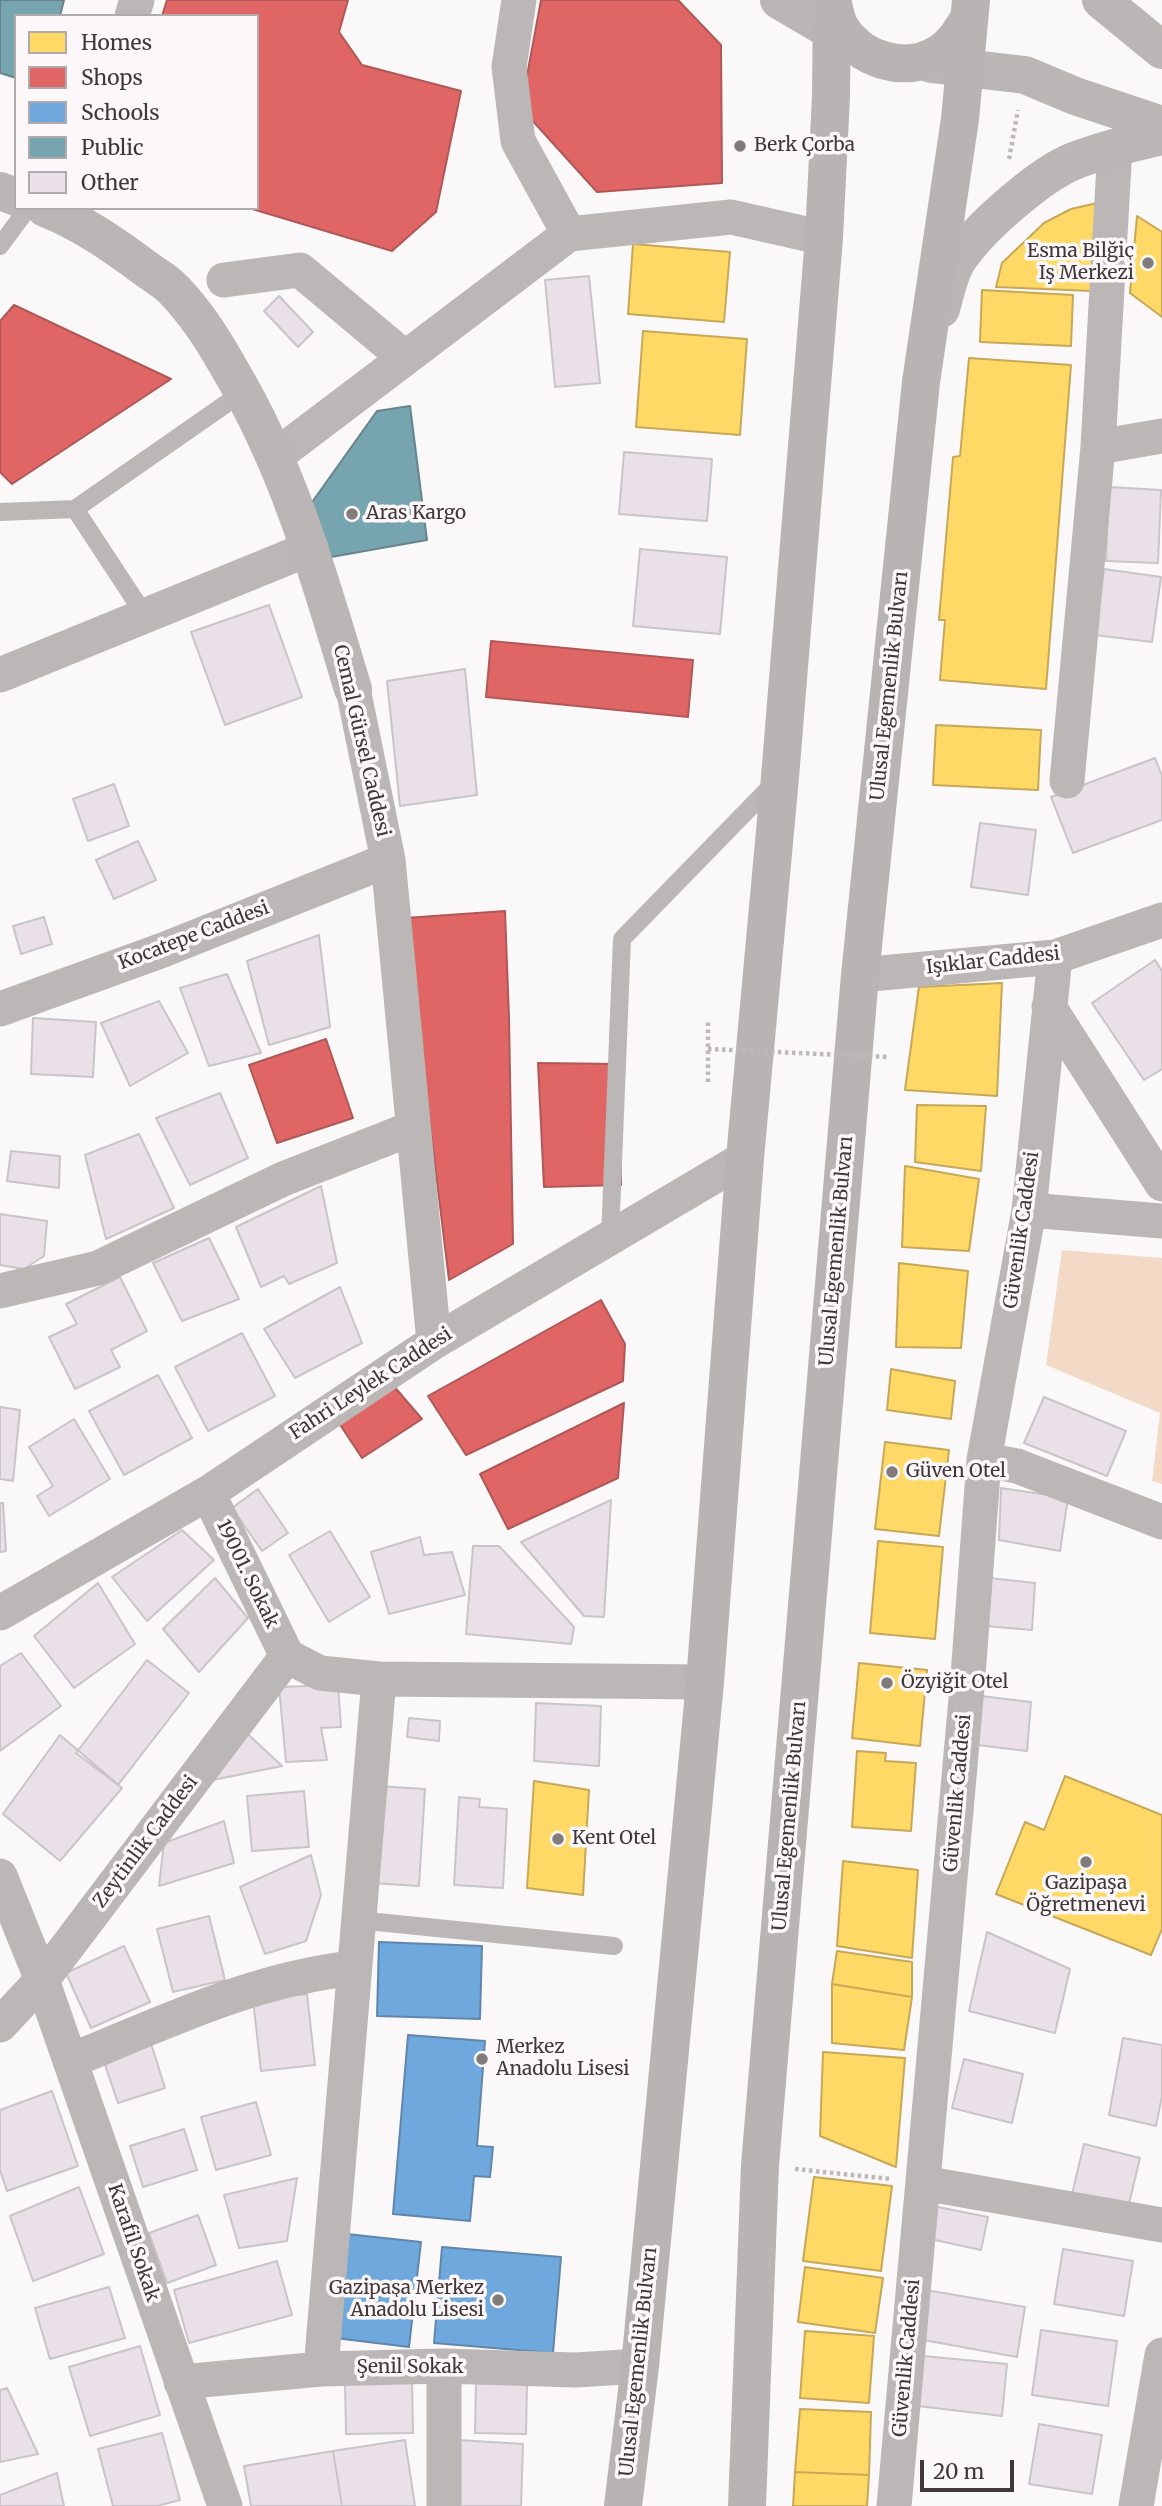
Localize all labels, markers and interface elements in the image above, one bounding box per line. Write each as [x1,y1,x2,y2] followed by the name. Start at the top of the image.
[14,14,259,210] legend
[81,29,152,56] text: Homes
[81,64,143,91] text: Shops
[81,99,160,126] text: Schools
[81,134,144,161] text: Public
[754,135,855,157] place label: Berk Çorba
[732,138,748,154] marker: Berk Çorba
[81,169,139,196] text: Other
[1027,241,1134,285] place label: Esma Bilğiç Iş Merkezi
[1140,255,1156,271] marker: Esma Bilğiç Iş Merkezi
[366,503,466,525] place label: Aras Kargo
[344,506,360,522] marker: Aras Kargo
[867,570,913,802] street label: Ulusal Egemenlik Bulvarı
[328,643,394,839] street label: Cemal Gürsel Caddesi
[116,897,272,975] street label: Kocatepe Caddesi
[925,943,1061,979] street label: Işıklar Caddesi
[816,1135,858,1367] street label: Ulusal Egemenlik Bulvarı
[1000,1150,1044,1310] street label: Güvenlik Caddesi
[286,1323,456,1445] street label: Fahri Leylek Caddesi
[906,1461,1006,1483] place label: Güven Otel
[884,1464,900,1480] marker: Güven Otel
[211,1516,283,1632] street label: 19001. Sokak
[901,1672,1008,1694] place label: Özyiğit Otel
[879,1675,895,1691] marker: Özyiğit Otel
[769,1700,811,1932] street label: Ulusal Egemenlik Bulvarı
[940,1713,976,1873] street label: Güvenlik Caddesi
[89,1771,203,1913] street label: Zeytinlik Caddesi
[572,1828,656,1850] place label: Kent Otel
[550,1831,566,1847] marker: Kent Otel
[1078,1854,1094,1870] marker: Gazipaşa Öğretmenevi
[1026,1873,1146,1917] place label: Gazipaşa Öğretmenevi
[496,2037,630,2081] place label: Merkez Anadolu Lisesi
[474,2051,490,2067] marker: Merkez Anadolu Lisesi
[102,2181,164,2305] street label: Karafil Sokak
[616,2246,662,2478] street label: Ulusal Egemenlik Bulvarı
[329,2278,484,2322] place label: Gazipaşa Merkez Anadolu Lisesi
[889,2278,925,2438] street label: Güvenlik Caddesi
[490,2292,506,2308] marker: Gazipaşa Merkez Anadolu Lisesi
[356,2357,464,2379] street label: Şenil Sokak
[924,2446,1018,2490] scale bar
[933,2458,984,2485] text: 20 m

